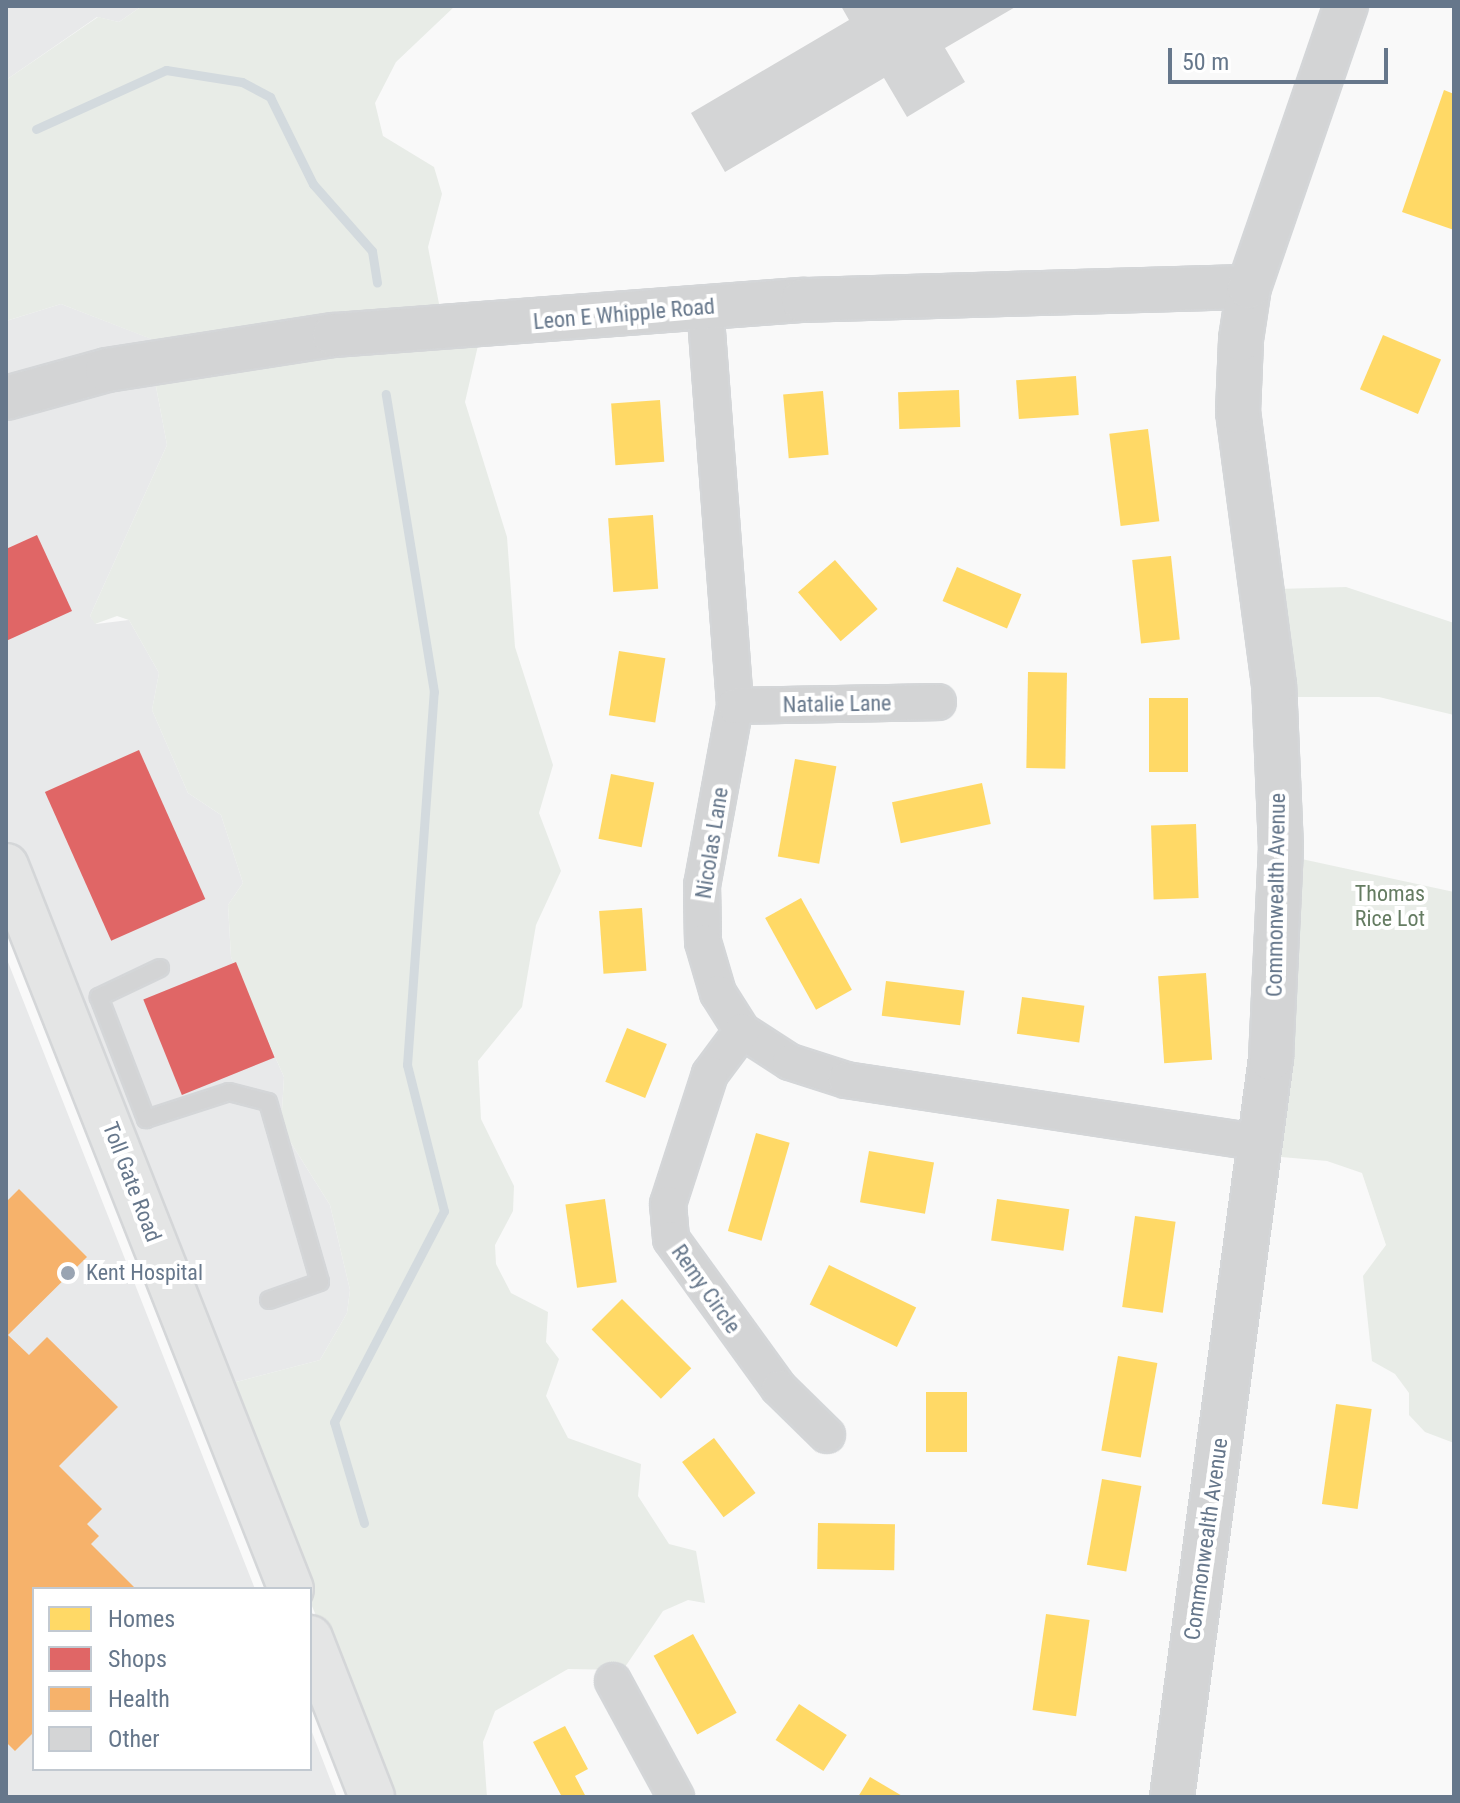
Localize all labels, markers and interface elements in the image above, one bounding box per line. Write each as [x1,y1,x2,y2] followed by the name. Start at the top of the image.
[1172,32,1392,82] scale bar
[1182,48,1229,76] text: 50 m
[532,293,716,335] street label: Leon E Whipple Road
[782,690,892,718] street label: Natalie Lane
[690,785,734,901] street label: Nicolas Lane
[1261,793,1291,997] street label: Commonwealth Avenue
[1355,880,1425,932] park label: Thomas Rice Lot
[97,1118,167,1246] street label: Toll Gate Road
[666,1240,746,1338] street label: Remy Circle
[86,1260,203,1286] place label: Kent Hospital
[57,1262,79,1284] marker: Kent Hospital
[1179,1436,1233,1642] street label: Commonwealth Avenue
[32,1587,312,1771] legend
[108,1605,175,1633] text: Homes
[108,1645,167,1673] text: Shops
[108,1685,170,1713] text: Health
[108,1725,160,1753] text: Other

